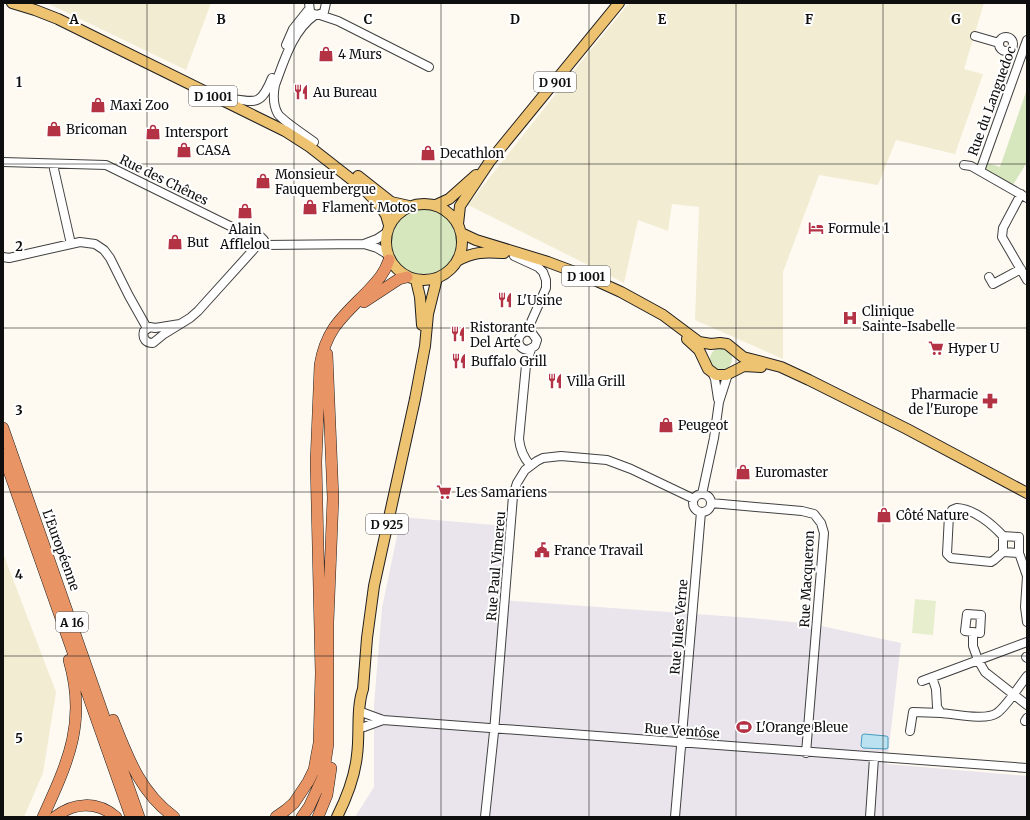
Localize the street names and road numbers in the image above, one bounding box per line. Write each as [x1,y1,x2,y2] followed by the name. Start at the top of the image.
[964,44,1020,158] street label: Rue du Languedoc
[534,72,576,92] road number: D 901
[189,86,237,106] road number: D 1001
[117,151,211,209] street label: Rue des Chênes
[562,266,610,286] road number: D 1001
[38,507,84,593] street label: L'Européenne
[483,510,509,622] street label: Rue Paul Vimereu
[366,514,408,534] road number: D 925
[796,530,818,628] street label: Rue Macqueron
[666,578,692,675] street label: Rue Jules Verne
[56,612,88,632] road number: A 16
[644,720,720,742] street label: Rue Ventôse

